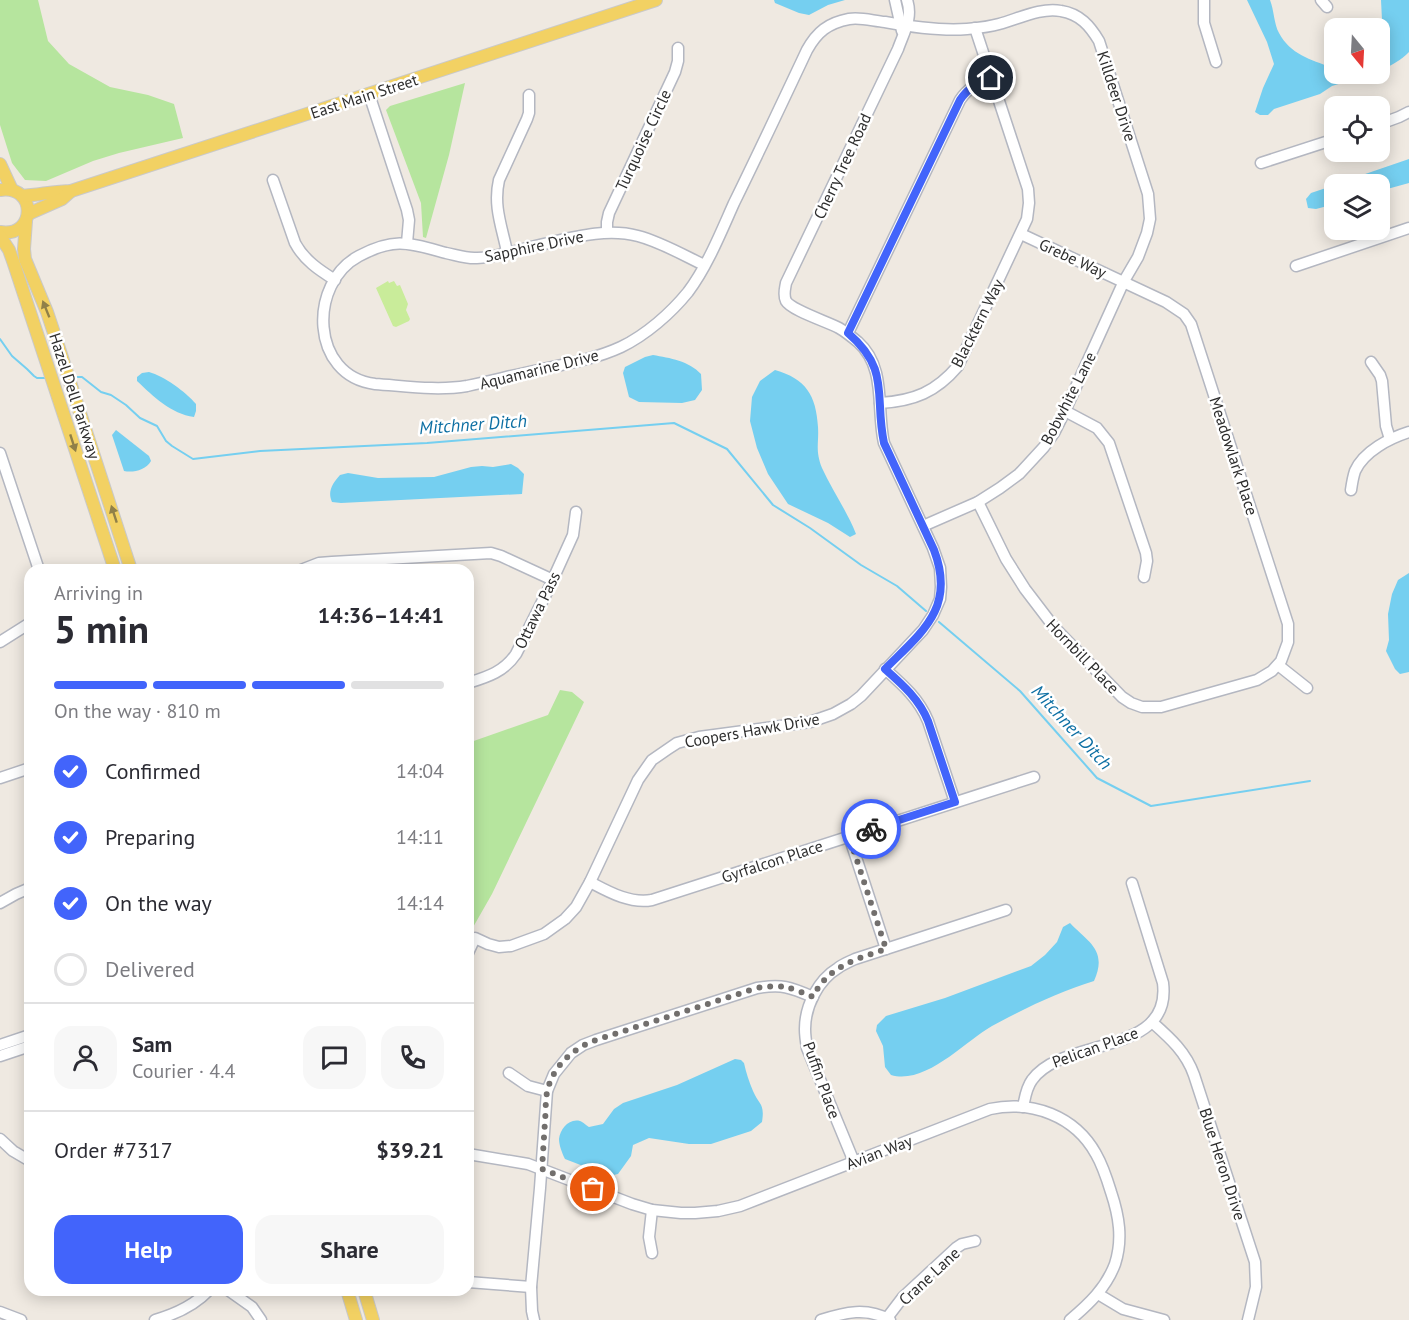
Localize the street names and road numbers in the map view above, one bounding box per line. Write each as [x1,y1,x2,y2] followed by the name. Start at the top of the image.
[1093,48,1141,144] street label: Killdeer Drive
[308,69,421,123] street label: East Main Street
[611,86,675,194] street label: Turquoise Circle
[809,110,875,222] street label: Cherry Tree Road
[483,226,585,266] street label: Sapphire Drive
[1036,234,1110,283] street label: Grebe Way
[946,275,1008,370] street label: Blacktern Way
[45,330,105,462] street label: Hazel Dell Parkway
[477,345,601,393] street label: Aquamarine Drive
[1036,348,1100,448] street label: Bobwhite Lane
[1205,394,1263,518] street label: Meadowlark Place
[510,568,564,652] street label: Ottawa Pass
[1042,614,1124,698] street label: Hornbill Place
[683,708,821,752] street label: Coopers Hawk Drive
[719,835,825,887] street label: Gyrfalcon Place
[1049,1022,1141,1072] street label: Pelican Place
[799,1039,845,1121] street label: Puffin Place
[1195,1105,1251,1223] street label: Blue Heron Drive
[843,1130,915,1174] street label: Avian Way
[894,1243,964,1309] street label: Crane Lane

